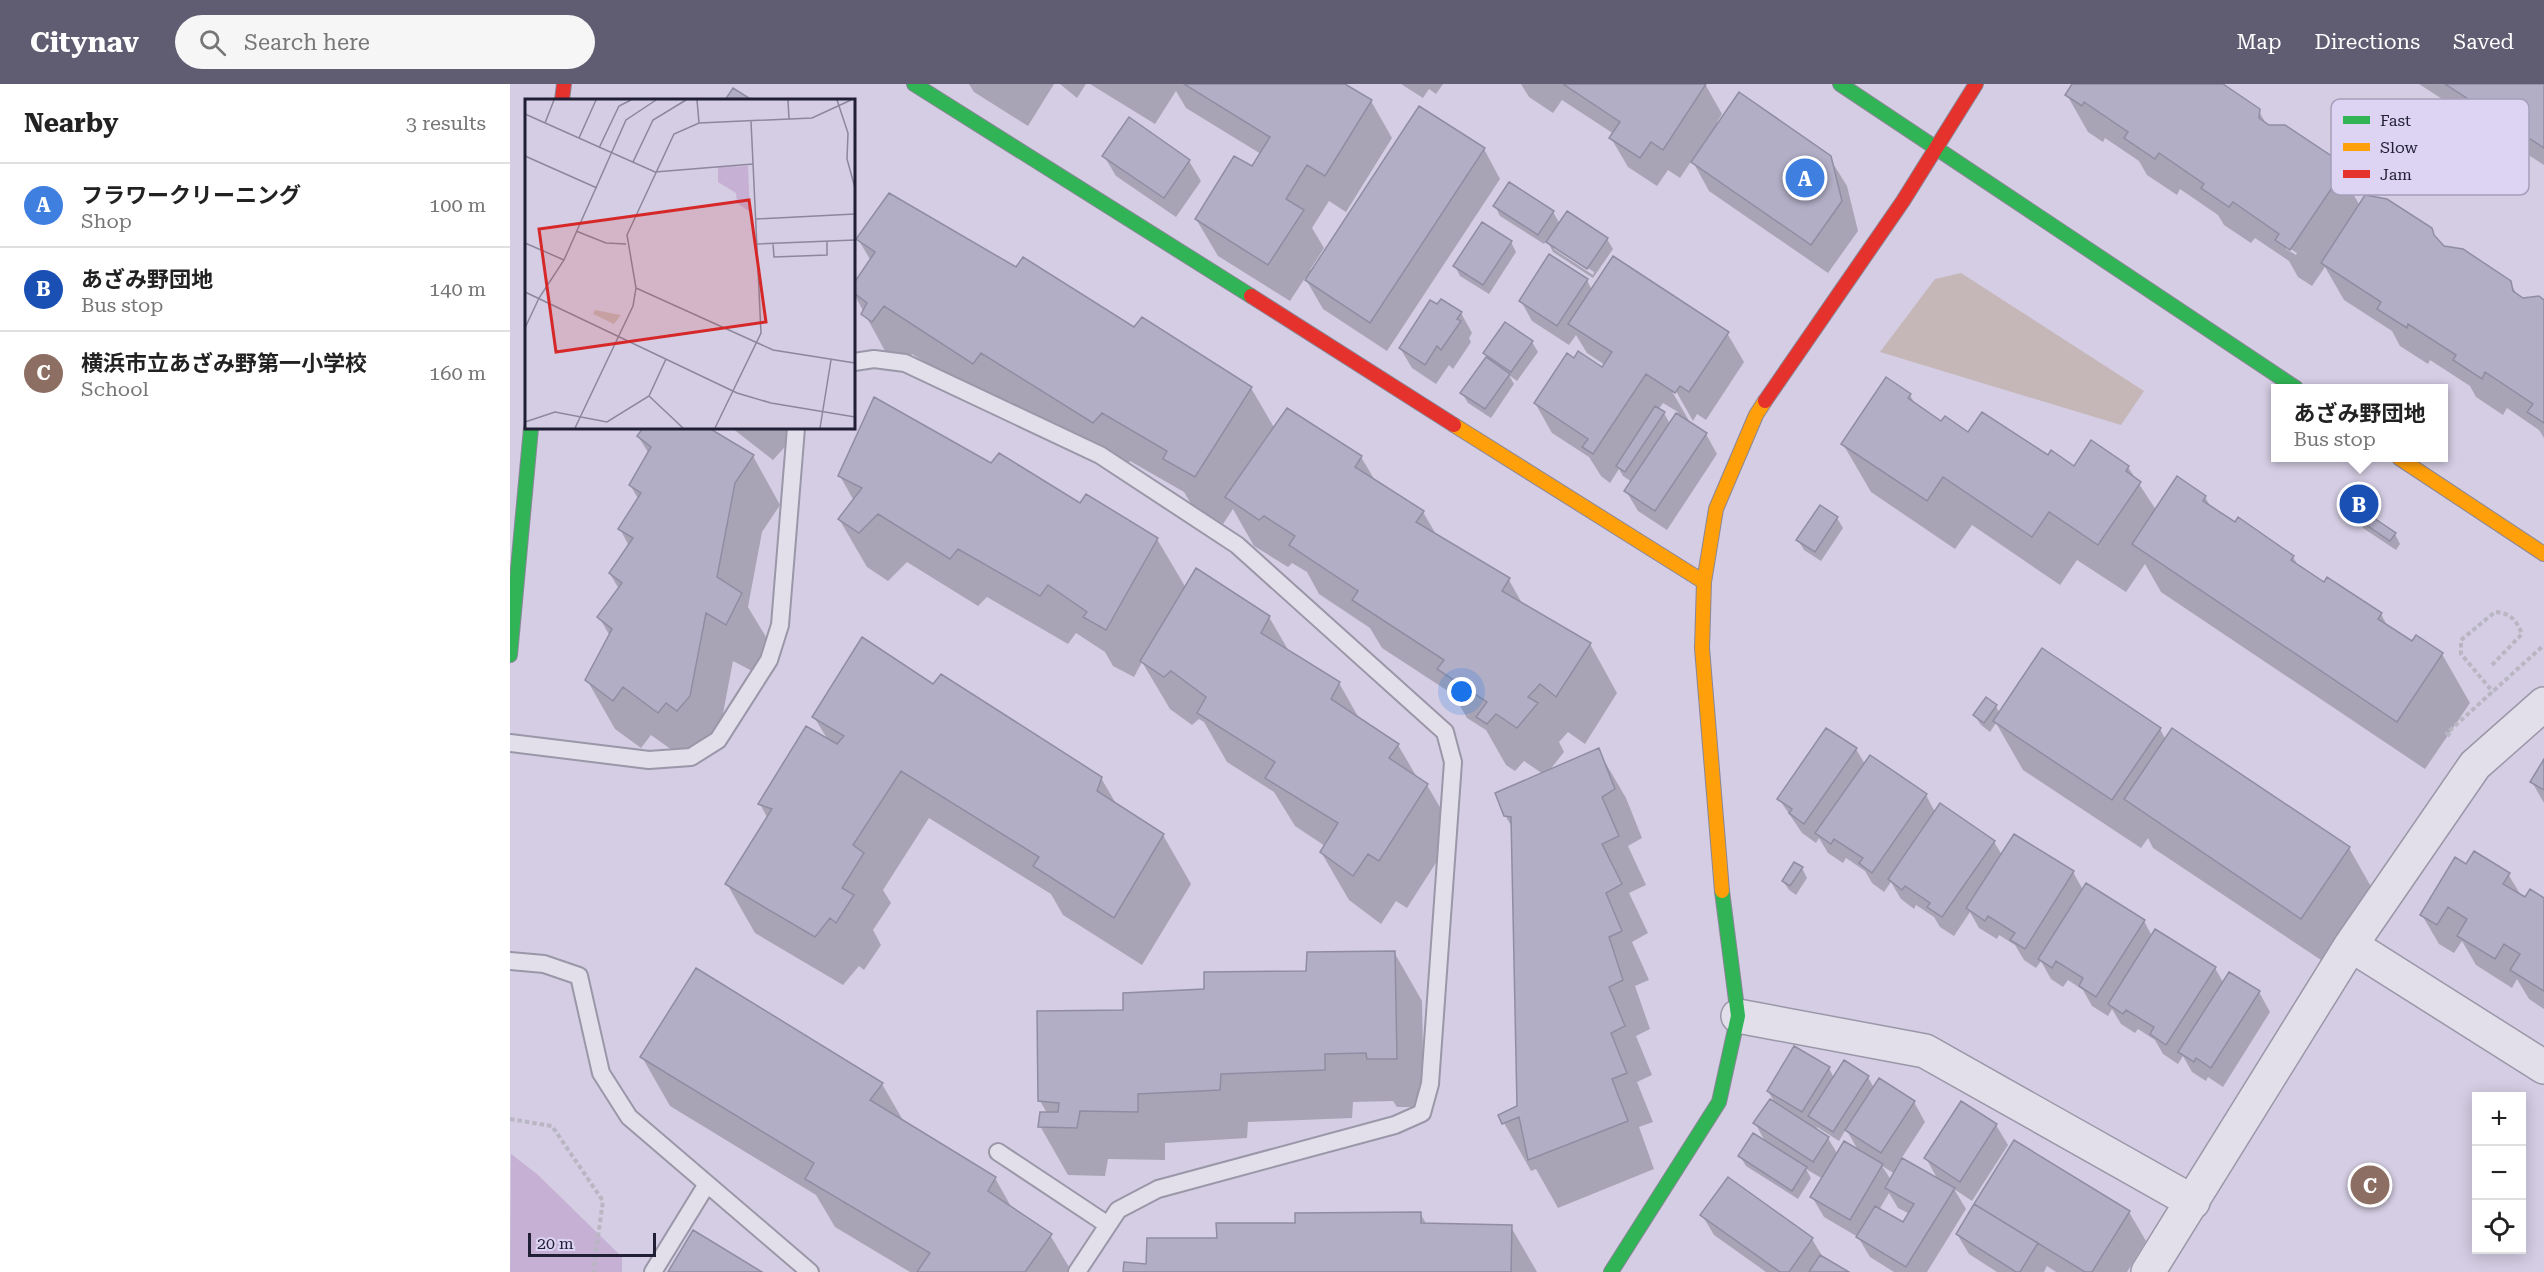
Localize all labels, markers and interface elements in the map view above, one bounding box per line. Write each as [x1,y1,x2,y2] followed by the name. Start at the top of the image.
[175,15,595,69] search box
[30,26,139,59] text: Citynav
[196,26,229,59] icon: search
[244,30,370,55] text: Search here
[2237,30,2281,54] text: Map
[2314,30,2420,54] text: Directions
[2453,30,2514,54] text: Saved
[525,99,855,429] inset map
[2331,99,2529,195] legend
[24,108,118,138] text: Nearby
[406,111,486,135] text: 3 results
[2380,111,2411,130] text: Fast
[2380,138,2418,157] text: Slow
[1786,156,1824,200] pin: A
[2380,165,2412,184] text: Jam
[81,183,301,208] text: フラワークリーニング
[36,193,51,217] text: A
[429,193,486,217] text: 100 m
[81,209,132,233] text: Shop
[81,267,213,292] text: あざみ野団地
[36,277,51,301] text: B
[429,277,486,301] text: 140 m
[81,293,163,317] text: Bus stop
[81,351,367,376] text: 横浜市立あざみ野第一小学校
[37,361,51,385] text: C
[429,361,486,385] text: 160 m
[81,377,149,401] text: School
[2271,384,2448,462] popup
[2293,401,2426,426] text: あざみ野団地
[2293,427,2376,451] text: Bus stop
[2340,482,2378,526] pin: B
[1447,677,1476,706] your location
[2472,1092,2526,1254] map controls
[2472,1092,2526,1146] button: +
[2472,1146,2526,1200] button: −
[2350,1162,2390,1208] pin: C
[2472,1200,2526,1254] button: locate
[528,1230,656,1258] scale bar
[537,1234,574,1253] text: 20 m

